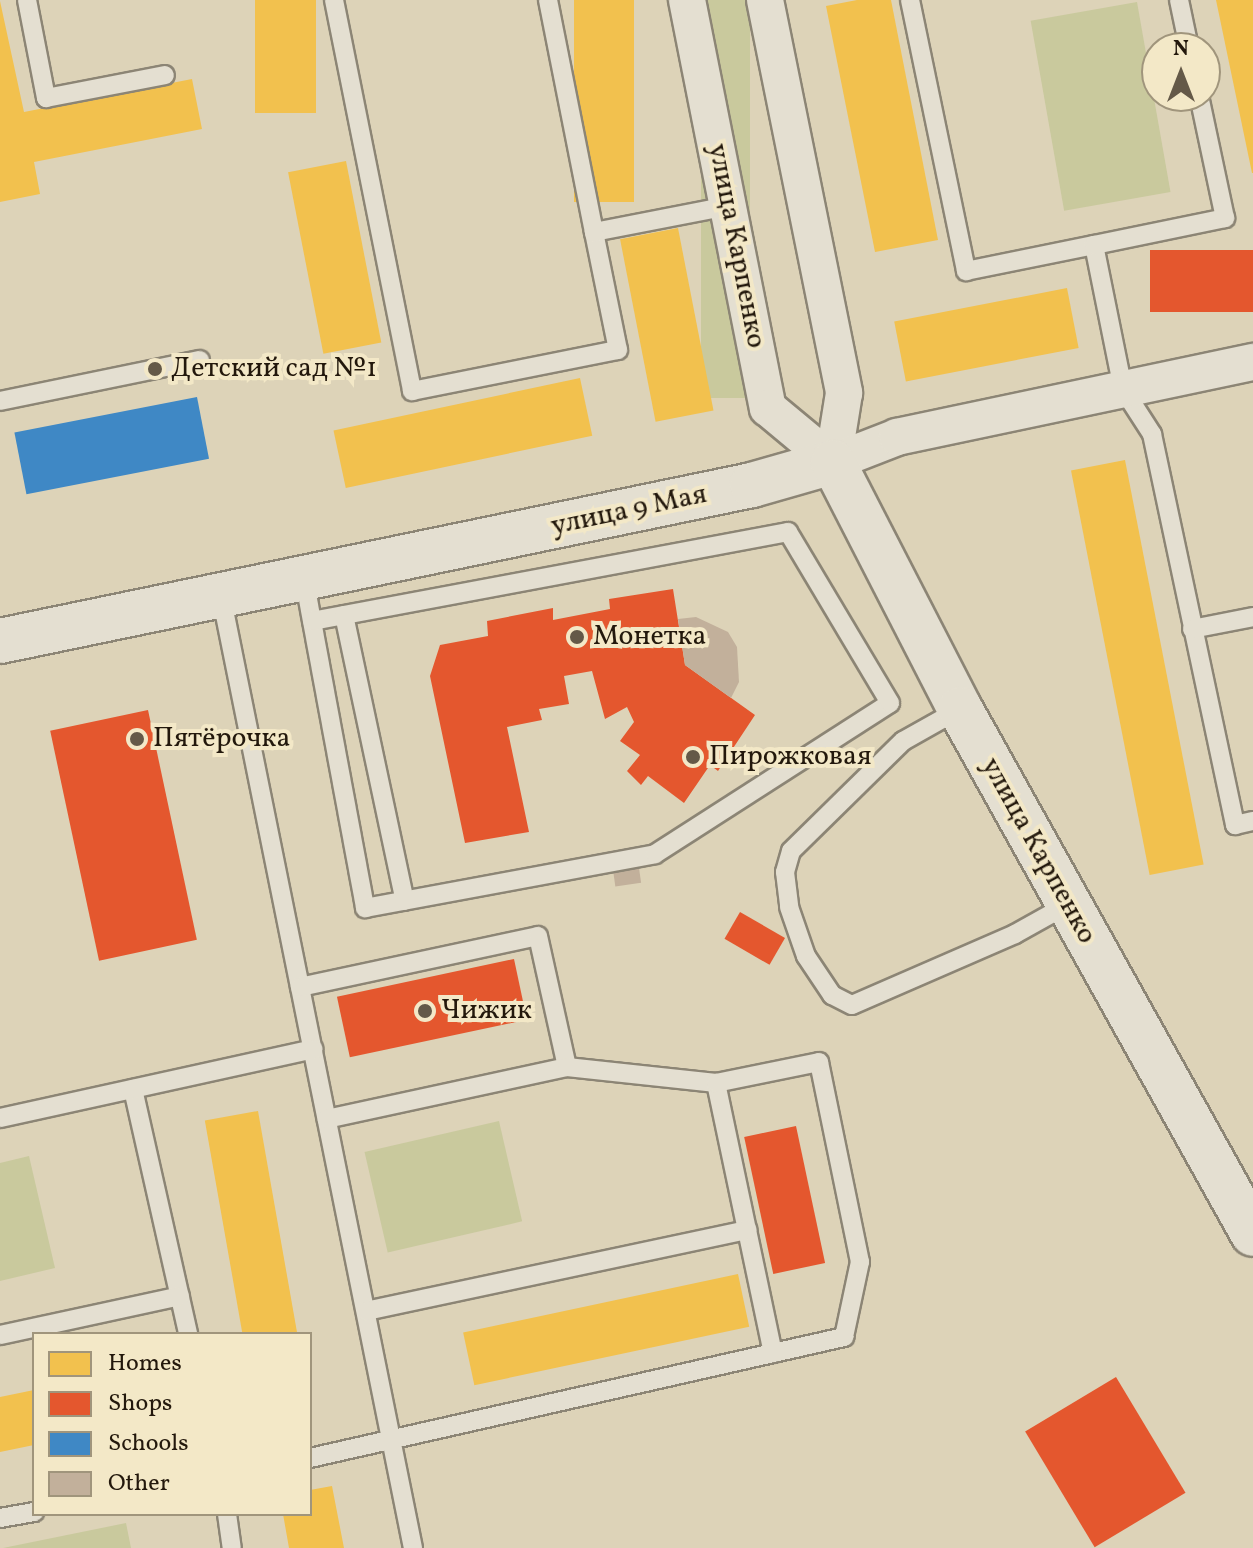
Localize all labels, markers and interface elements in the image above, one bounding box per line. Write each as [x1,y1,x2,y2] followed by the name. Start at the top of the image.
[1141,32,1221,112] north arrow
[1173,34,1189,65] text: N
[700,141,772,351] street label: улица Карпенко
[171,352,377,386] place label: Детский сад №1
[146,360,164,378] marker: Детский сад №1
[548,478,710,544] street label: улица 9 Мая
[593,620,706,654] place label: Монетка
[568,628,586,646] marker: Монетка
[153,722,290,756] place label: Пятёрочка
[128,730,146,748] marker: Пятёрочка
[709,740,872,774] place label: Пирожковая
[684,748,702,766] marker: Пирожковая
[973,752,1103,950] street label: улица Карпенко
[441,994,532,1028] place label: Чижик
[416,1002,434,1020] marker: Чижик
[32,1332,312,1516] legend
[108,1347,182,1381] text: Homes
[108,1387,172,1421] text: Shops
[108,1427,188,1461] text: Schools
[108,1467,170,1501] text: Other

